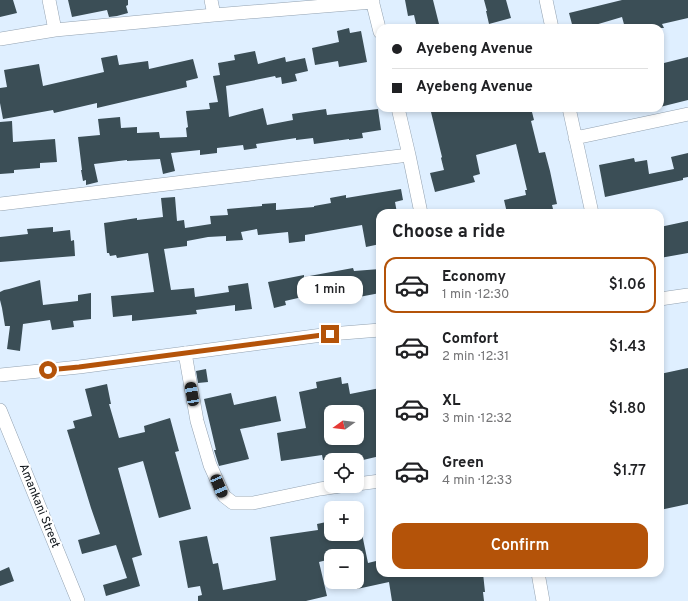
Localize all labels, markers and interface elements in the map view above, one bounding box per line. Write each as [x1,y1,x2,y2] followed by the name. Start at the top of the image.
[416,40,533,59] text: Ayebeng Avenue
[416,78,533,97] text: Ayebeng Avenue
[392,221,505,244] text: Choose a ride
[394,267,430,303] icon: car
[442,268,506,287] text: Economy
[297,276,363,304] callout: 1 min
[609,276,646,295] text: $1.06
[315,282,345,298] text: 1 min
[442,287,509,303] text: 1 min · 12:30
[321,325,339,343] route end
[394,329,430,365] icon: car
[442,330,499,349] text: Comfort
[609,338,646,357] text: $1.43
[442,349,509,365] text: 2 min · 12:31
[39,361,57,379] route start
[184,381,200,407] car
[394,391,430,427] icon: car
[442,392,460,411] text: XL
[609,400,646,419] text: $1.80
[324,405,364,445] north arrow
[324,405,364,589] map controls
[442,411,512,427] text: 3 min · 12:32
[324,453,364,493] button: locate
[394,453,430,489] icon: car
[442,454,484,473] text: Green
[15,461,63,551] street label: Amankani Street
[613,462,646,481] text: $1.77
[209,473,229,499] car
[442,473,512,489] text: 4 min · 12:33
[324,501,364,541] button: +
[392,523,648,569] button: Confirm
[324,549,364,589] button: −

